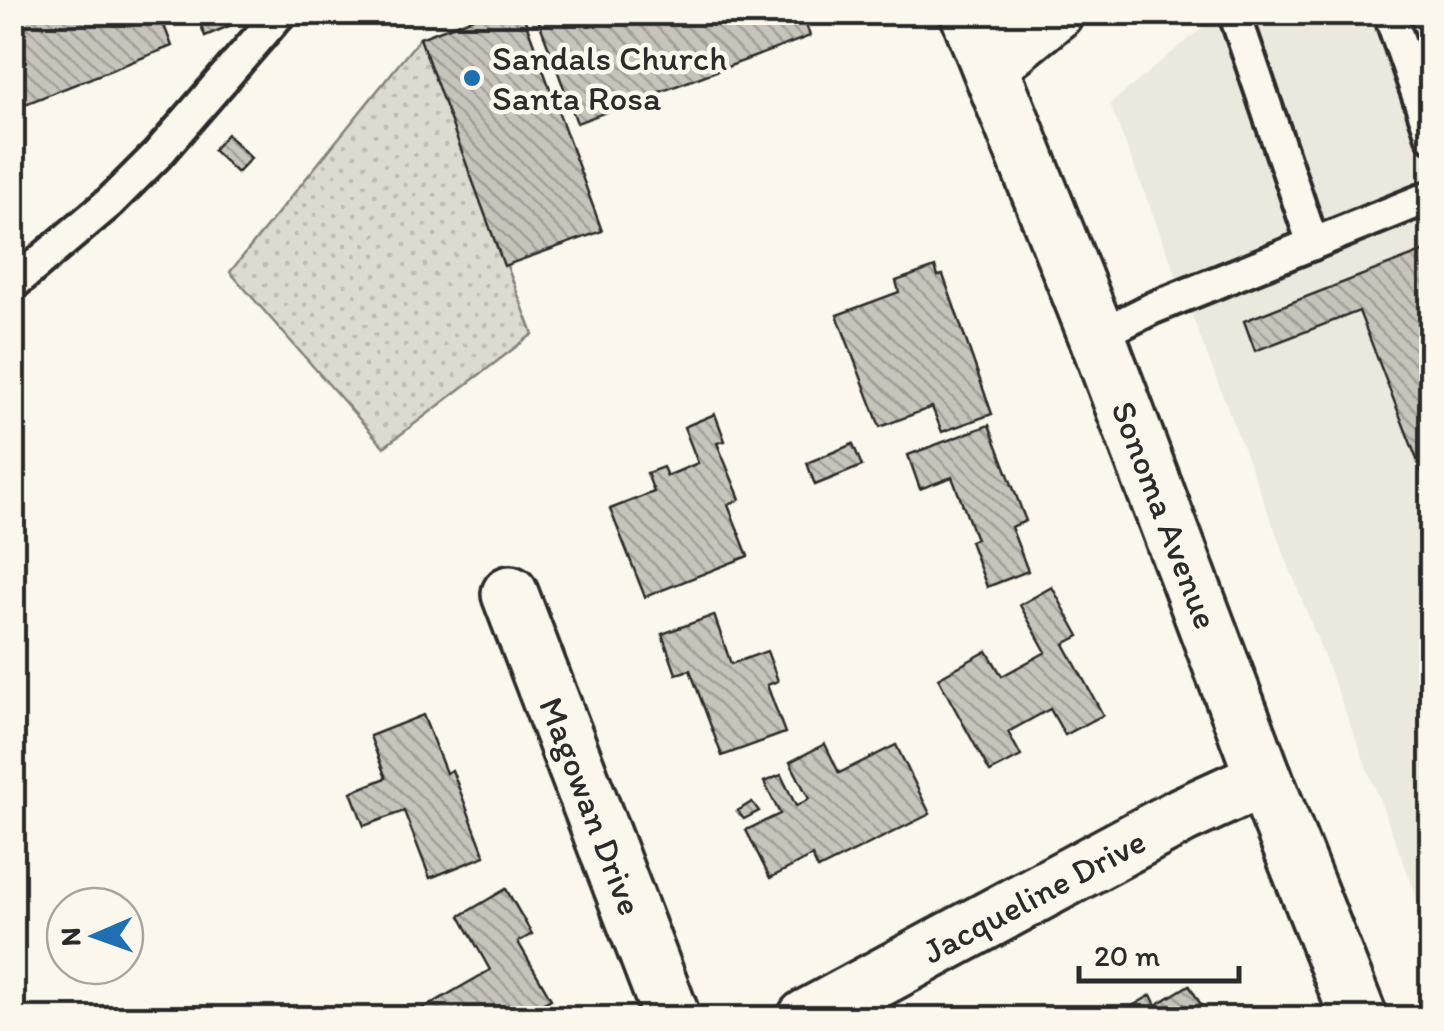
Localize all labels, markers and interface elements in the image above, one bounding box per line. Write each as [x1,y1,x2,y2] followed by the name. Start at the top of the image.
[492,37,727,119] place label: Sandals Church Santa Rosa
[461,67,483,89] marker: Sandals Church Santa Rosa
[1102,395,1228,635] street label: Sonoma Avenue
[530,691,652,921] street label: Magowan Drive
[915,820,1153,972] street label: Jacqueline Drive
[45,886,145,986] north arrow
[1079,921,1239,983] scale bar
[53,927,87,947] text: N
[1094,937,1160,974] text: 20 m

